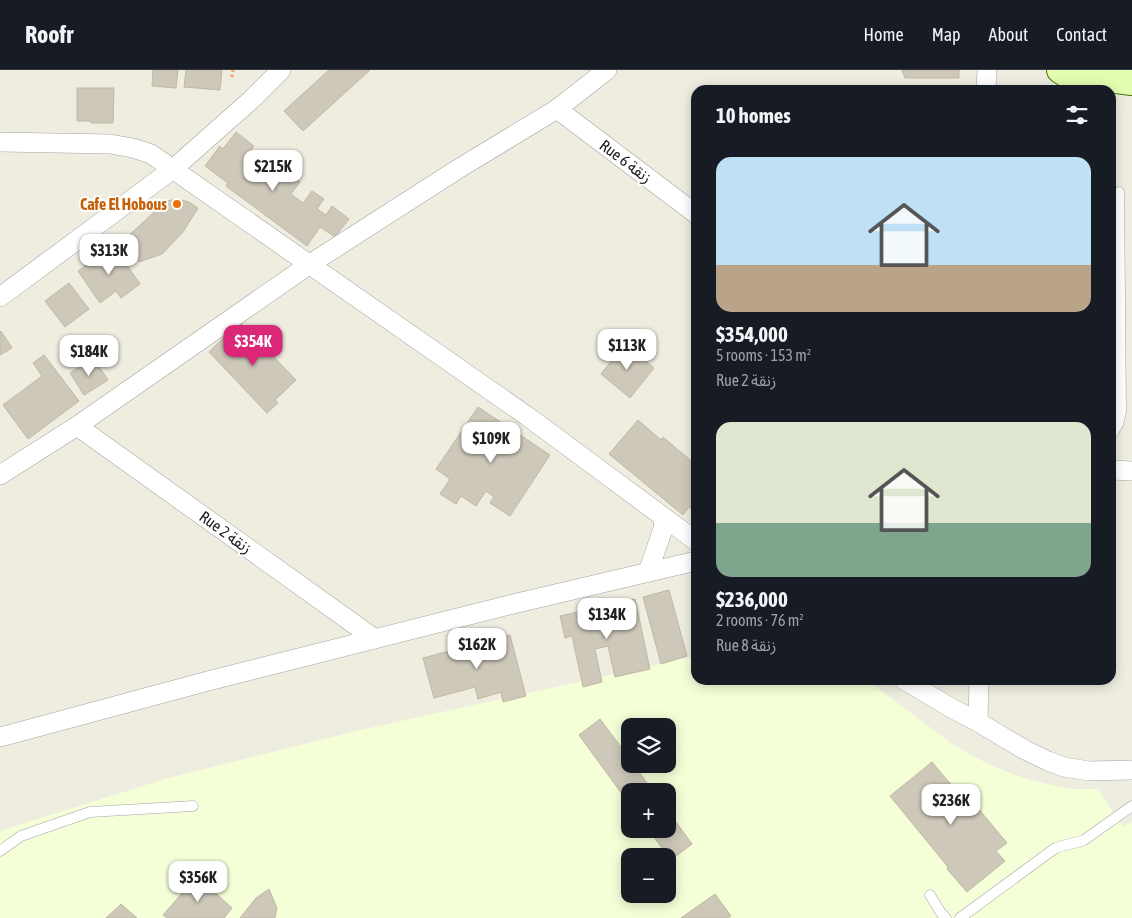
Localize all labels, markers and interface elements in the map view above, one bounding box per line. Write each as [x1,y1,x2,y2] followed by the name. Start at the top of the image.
[25,21,73,48] text: Roofr
[864,24,904,45] text: Home
[932,24,961,45] text: Map
[989,24,1028,45] text: About
[1056,24,1107,45] text: Contact
[1063,101,1091,129] icon: filters
[716,103,791,127] text: 10 homes
[596,136,656,187] street label: Rue 6 زنقة
[238,150,308,192] pin: $215K
[254,157,292,175] text: $215K
[859,190,949,280] icon: home
[80,195,167,213] place label: Cafe El Hobous
[171,198,183,210] marker: Cafe El Hobous
[74,234,144,276] pin: $313K
[90,241,128,259] text: $313K
[716,322,788,346] text: $354,000
[218,324,288,367] pin: $354K
[592,328,662,371] pin: $113K
[234,332,272,350] text: $354K
[54,334,124,377] pin: $184K
[608,336,646,354] text: $113K
[70,342,108,360] text: $184K
[716,346,811,364] text: 5 rooms · 153 m²
[716,371,776,389] text: Rue 2 زنقة
[456,422,526,464] pin: $109K
[472,429,510,447] text: $109K
[859,455,949,545] icon: home
[196,507,256,558] street label: Rue 2 زنقة
[716,587,788,611] text: $236,000
[572,598,642,640] pin: $134K
[588,605,626,623] text: $134K
[716,611,804,629] text: 2 rooms · 76 m²
[442,628,512,670] pin: $162K
[458,635,496,653] text: $162K
[716,636,776,654] text: Rue 8 زنقة
[621,718,676,903] map controls
[621,718,676,773] button: layers
[621,783,676,838] button: +
[916,784,986,826] pin: $236K
[932,791,970,809] text: $236K
[621,848,676,903] button: −
[163,860,233,903] pin: $356K
[179,868,217,886] text: $356K

